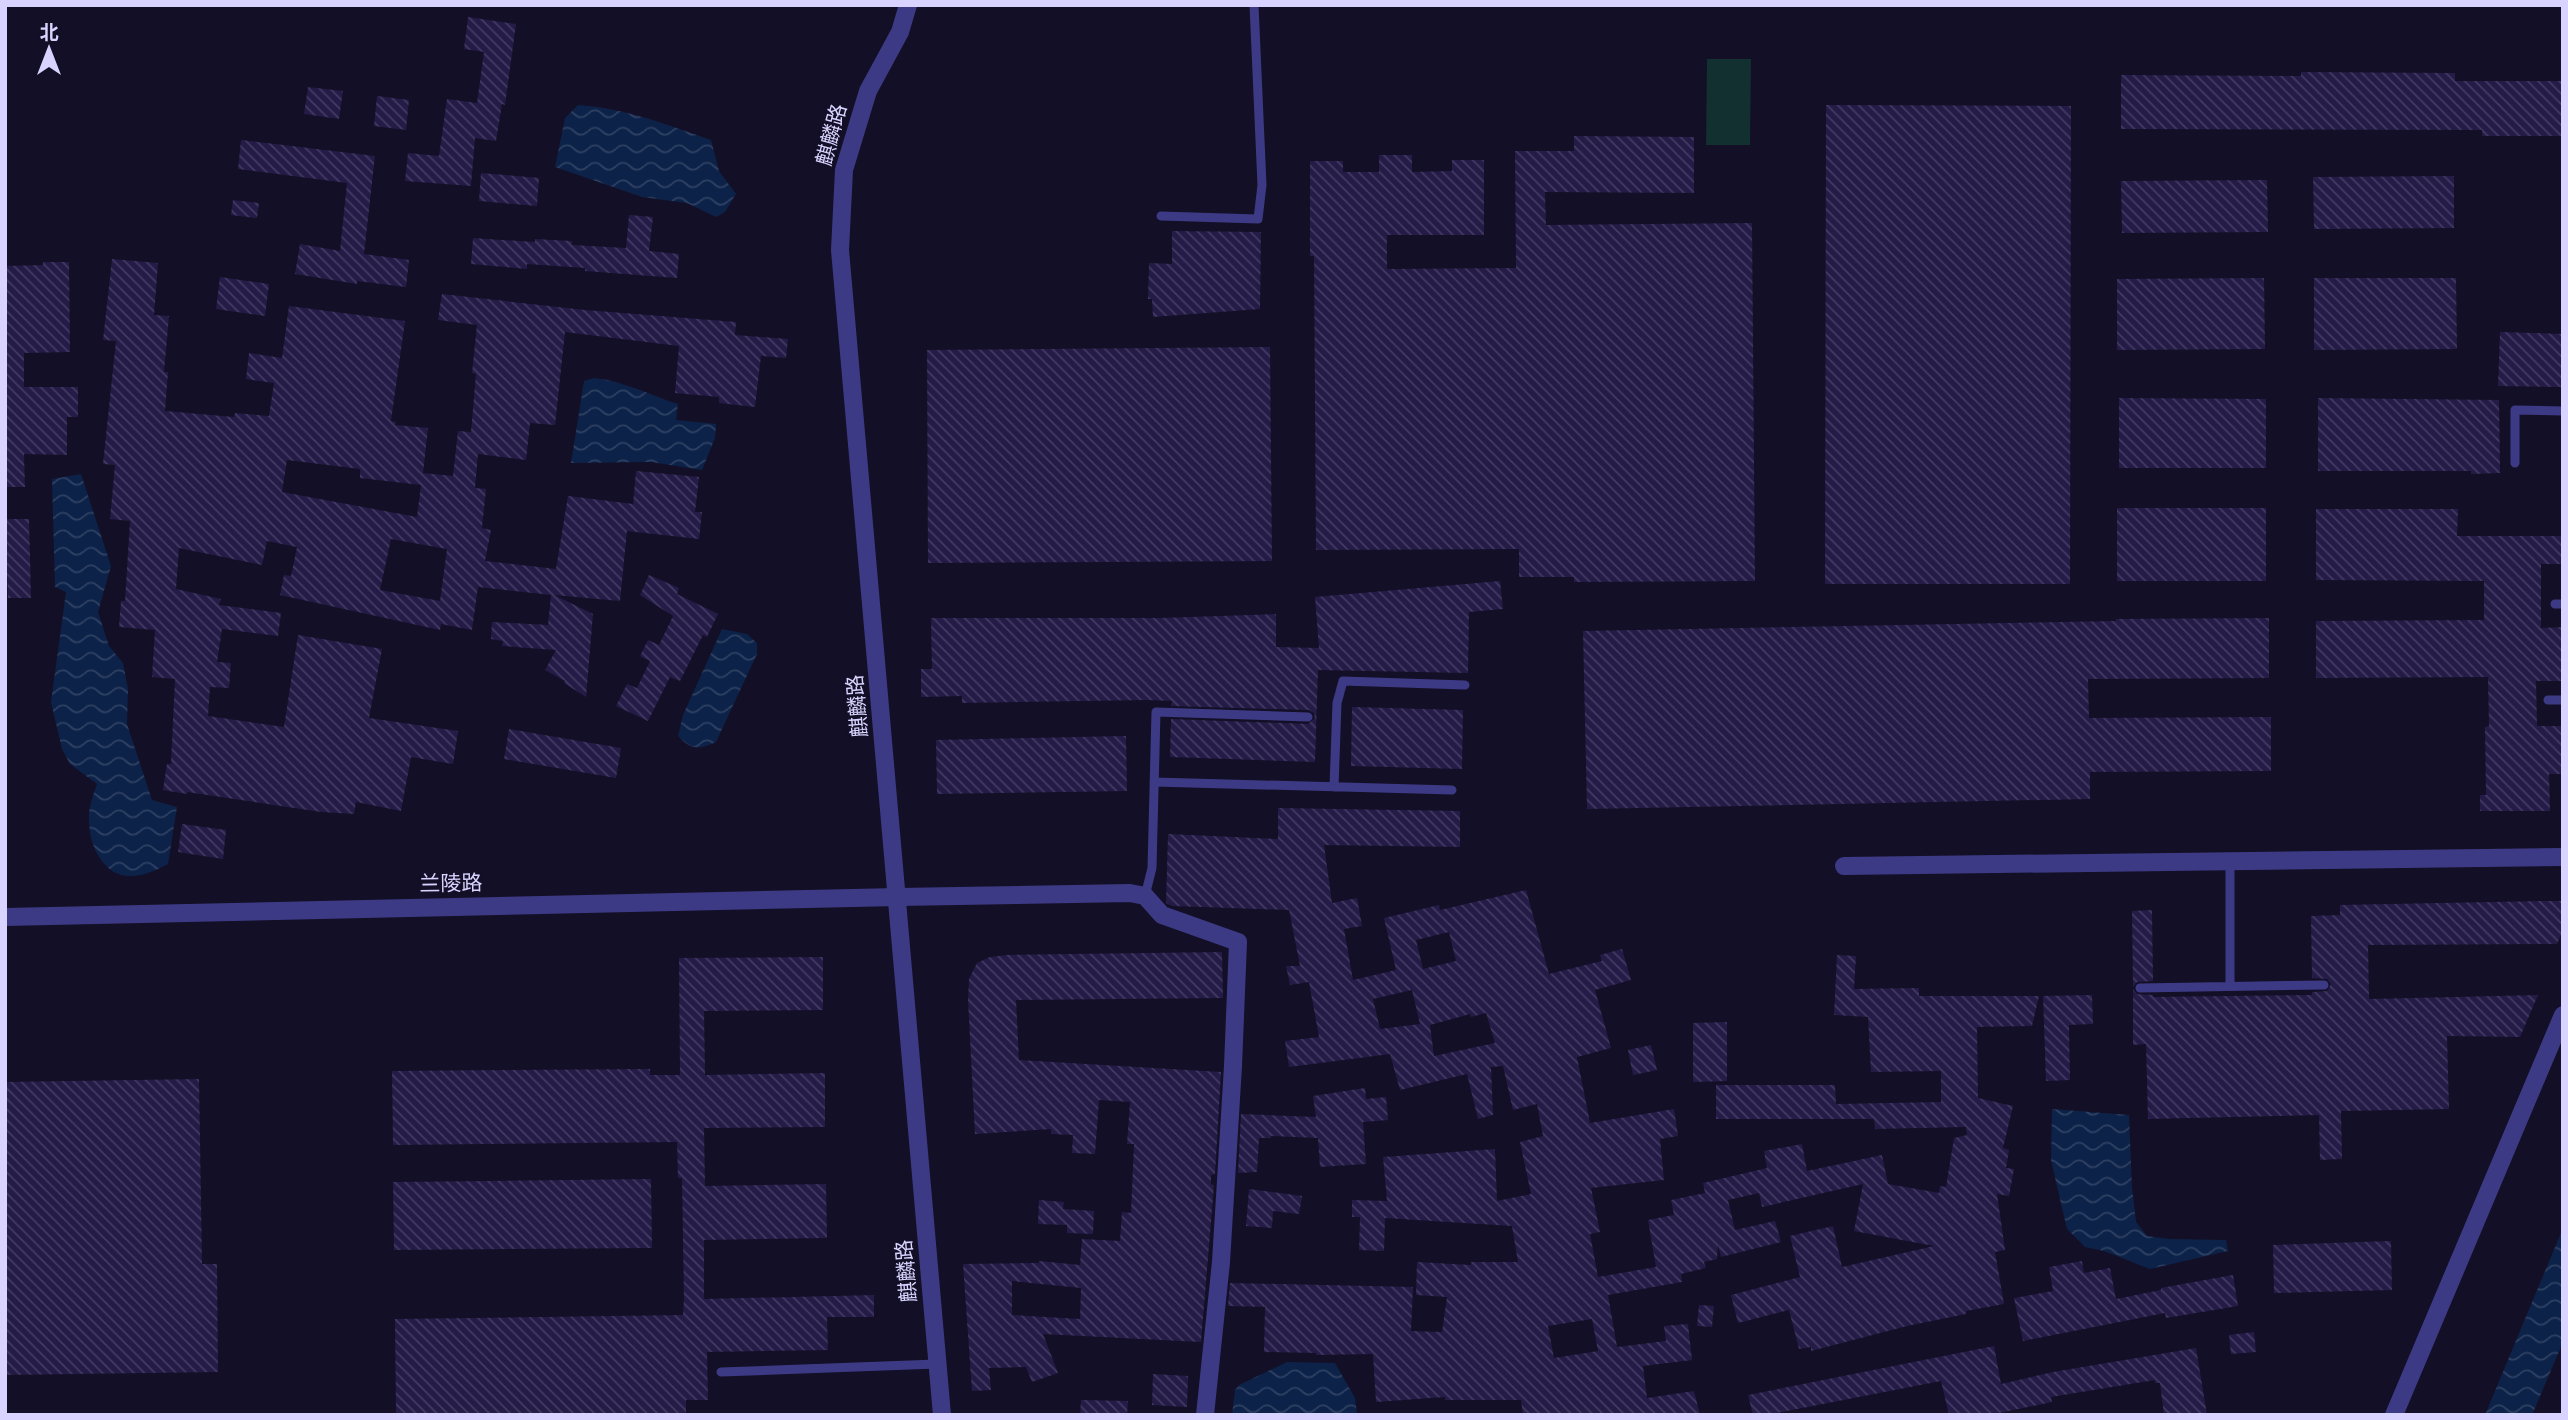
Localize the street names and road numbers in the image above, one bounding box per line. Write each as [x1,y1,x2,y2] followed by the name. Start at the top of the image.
[812,101,852,169] street label: 麒麟路
[843,674,873,738] street label: 麒麟路
[419,871,483,897] street label: 兰陵路
[892,1239,922,1303] street label: 麒麟路

